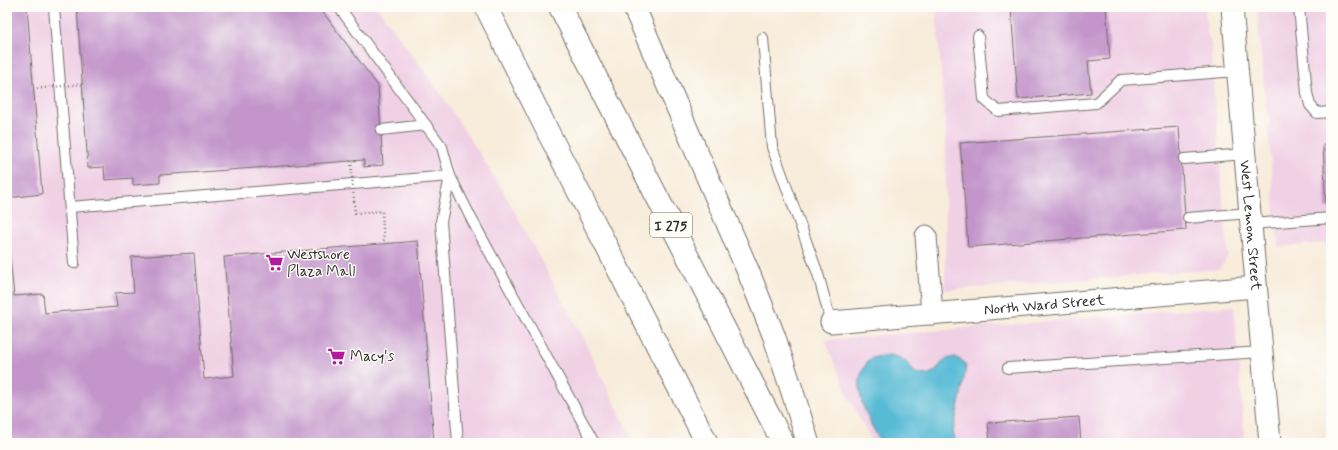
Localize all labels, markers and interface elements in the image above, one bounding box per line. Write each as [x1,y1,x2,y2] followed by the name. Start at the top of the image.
[1234,159,1266,291] street label: West Lemon Street
[650,213,692,237] road number: I 275
[287,245,355,282] place label: Westshore Plaza Mall
[264,253,284,273] supermarket icon: Westshore Plaza Mall
[983,290,1106,320] street label: North Ward Street
[327,346,347,366] supermarket icon: Macy's
[350,347,395,367] place label: Macy's

